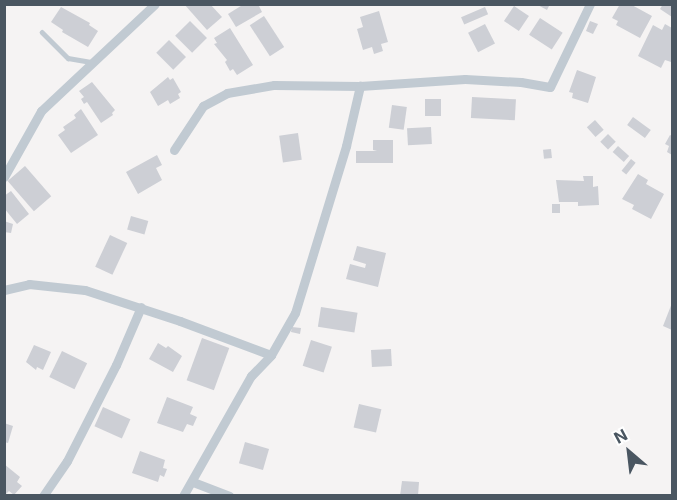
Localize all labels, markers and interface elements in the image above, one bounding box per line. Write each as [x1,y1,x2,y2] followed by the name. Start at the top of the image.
[599,422,659,482] north arrow
[610,424,631,448] text: N

